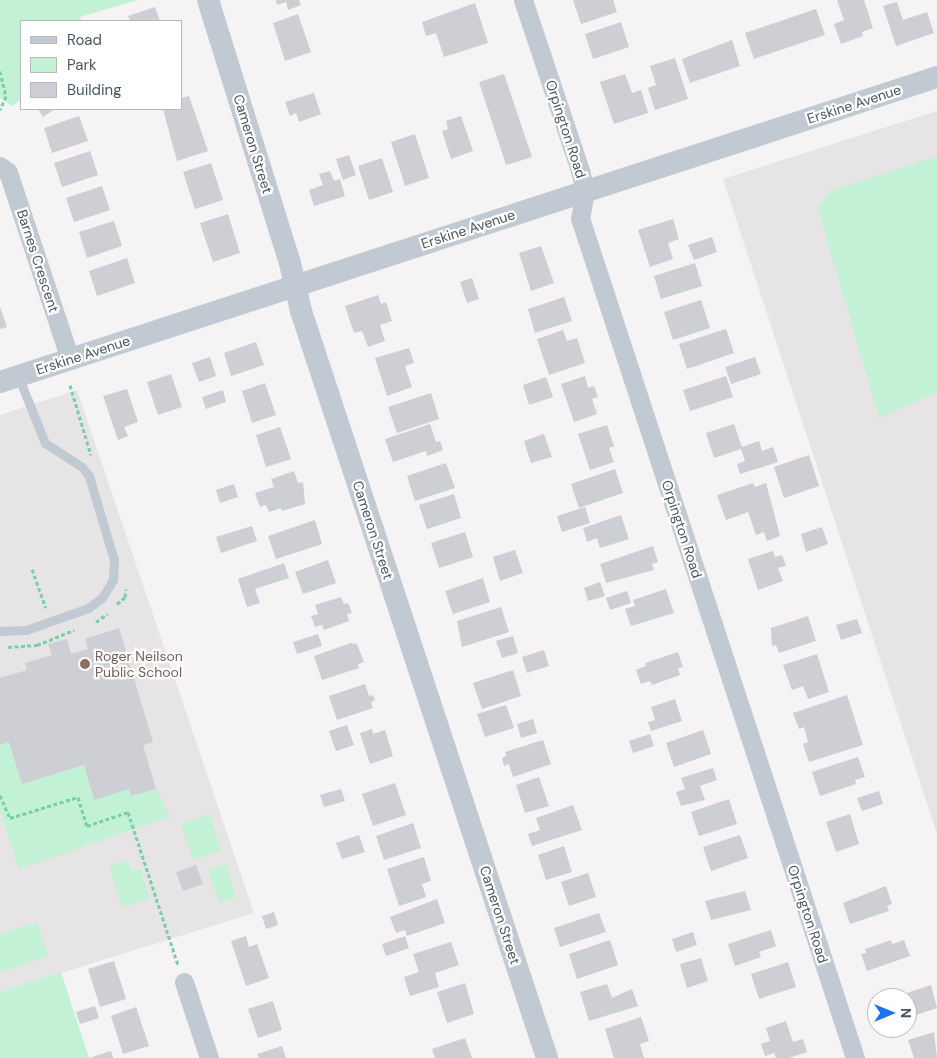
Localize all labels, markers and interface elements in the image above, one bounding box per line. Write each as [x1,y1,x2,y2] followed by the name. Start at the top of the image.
[20,20,182,110] legend
[67,30,102,50] text: Road
[67,55,97,75] text: Park
[542,78,590,180] street label: Orpington Road
[67,80,122,100] text: Building
[805,81,903,127] street label: Erskine Avenue
[230,92,276,196] street label: Cameron Street
[419,206,517,252] street label: Erskine Avenue
[13,207,63,315] street label: Barnes Crescent
[34,332,132,378] street label: Erskine Avenue
[658,478,706,580] street label: Orpington Road
[349,479,397,581] street label: Cameron Street
[95,648,183,680] place label: Roger Neilson Public School
[79,658,91,670] marker: Roger Neilson Public School
[784,863,832,965] street label: Orpington Road
[476,864,524,966] street label: Cameron Street
[867,988,917,1038] north arrow
[897,1008,915,1018] text: N

